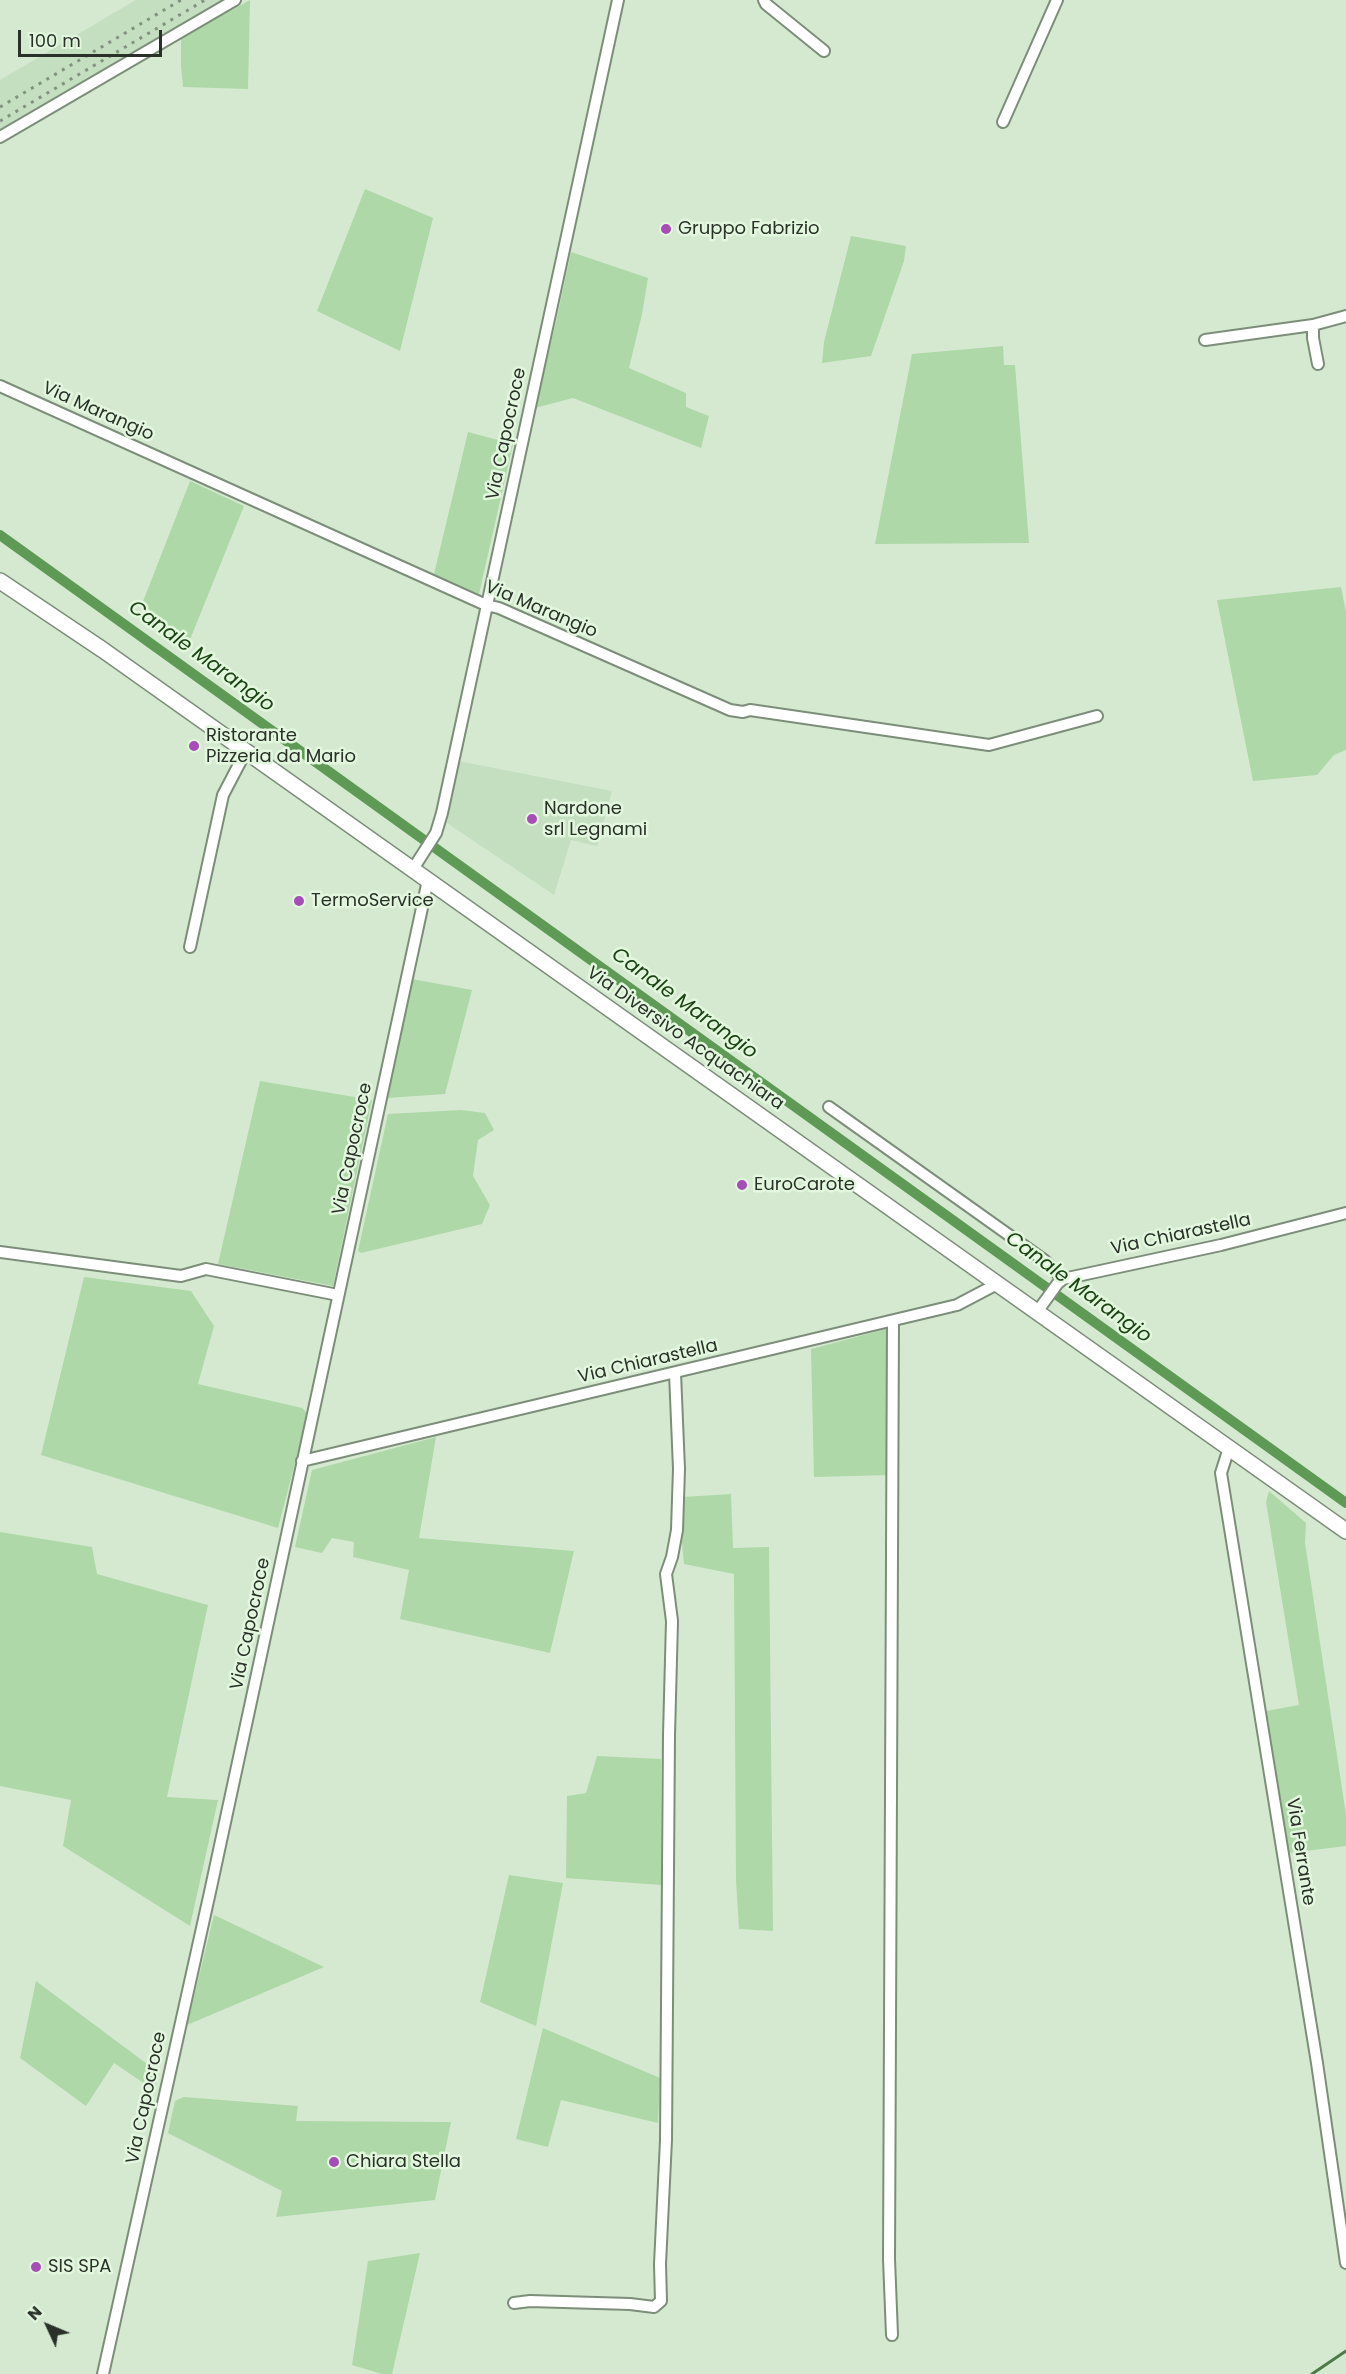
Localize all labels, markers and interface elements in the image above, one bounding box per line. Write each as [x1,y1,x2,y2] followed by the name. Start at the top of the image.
[21,18,165,56] scale bar
[29,28,81,53] text: 100 m
[678,218,820,240] place label: Gruppo Fabrizio
[659,222,673,236] marker: Gruppo Fabrizio
[482,366,532,502] street label: Via Capocroce
[39,378,157,446] street label: Via Marangio
[482,577,600,643] street label: Via Marangio
[123,596,279,718] water label: Canale Marangio
[206,725,356,768] place label: Ristorante Pizzeria da Mario
[187,739,201,753] marker: Ristorante Pizzeria da Mario
[544,798,647,840] place label: Nardone srl Legnami
[525,812,539,826] marker: Nardone srl Legnami
[311,890,434,912] place label: TermoService
[292,894,306,908] marker: TermoService
[606,943,762,1065] water label: Canale Marangio
[582,963,788,1115] street label: Via Diversivo Acquachiara
[328,1081,378,1217] street label: Via Capocroce
[754,1174,855,1196] place label: EuroCarote
[735,1178,749,1192] marker: EuroCarote
[1109,1210,1253,1260] street label: Via Chiarastella
[1000,1227,1156,1349] water label: Canale Marangio
[576,1335,720,1389] street label: Via Chiarastella
[226,1556,276,1692] street label: Via Capocroce
[1281,1797,1319,1907] street label: Via Ferrante
[122,2030,172,2166] street label: Via Capocroce
[346,2151,461,2173] place label: Chiara Stella
[327,2155,341,2169] marker: Chiara Stella
[48,2256,111,2278] place label: SIS SPA
[29,2260,43,2274] marker: SIS SPA
[18,2296,78,2356] north arrow
[22,2301,47,2325] text: N

